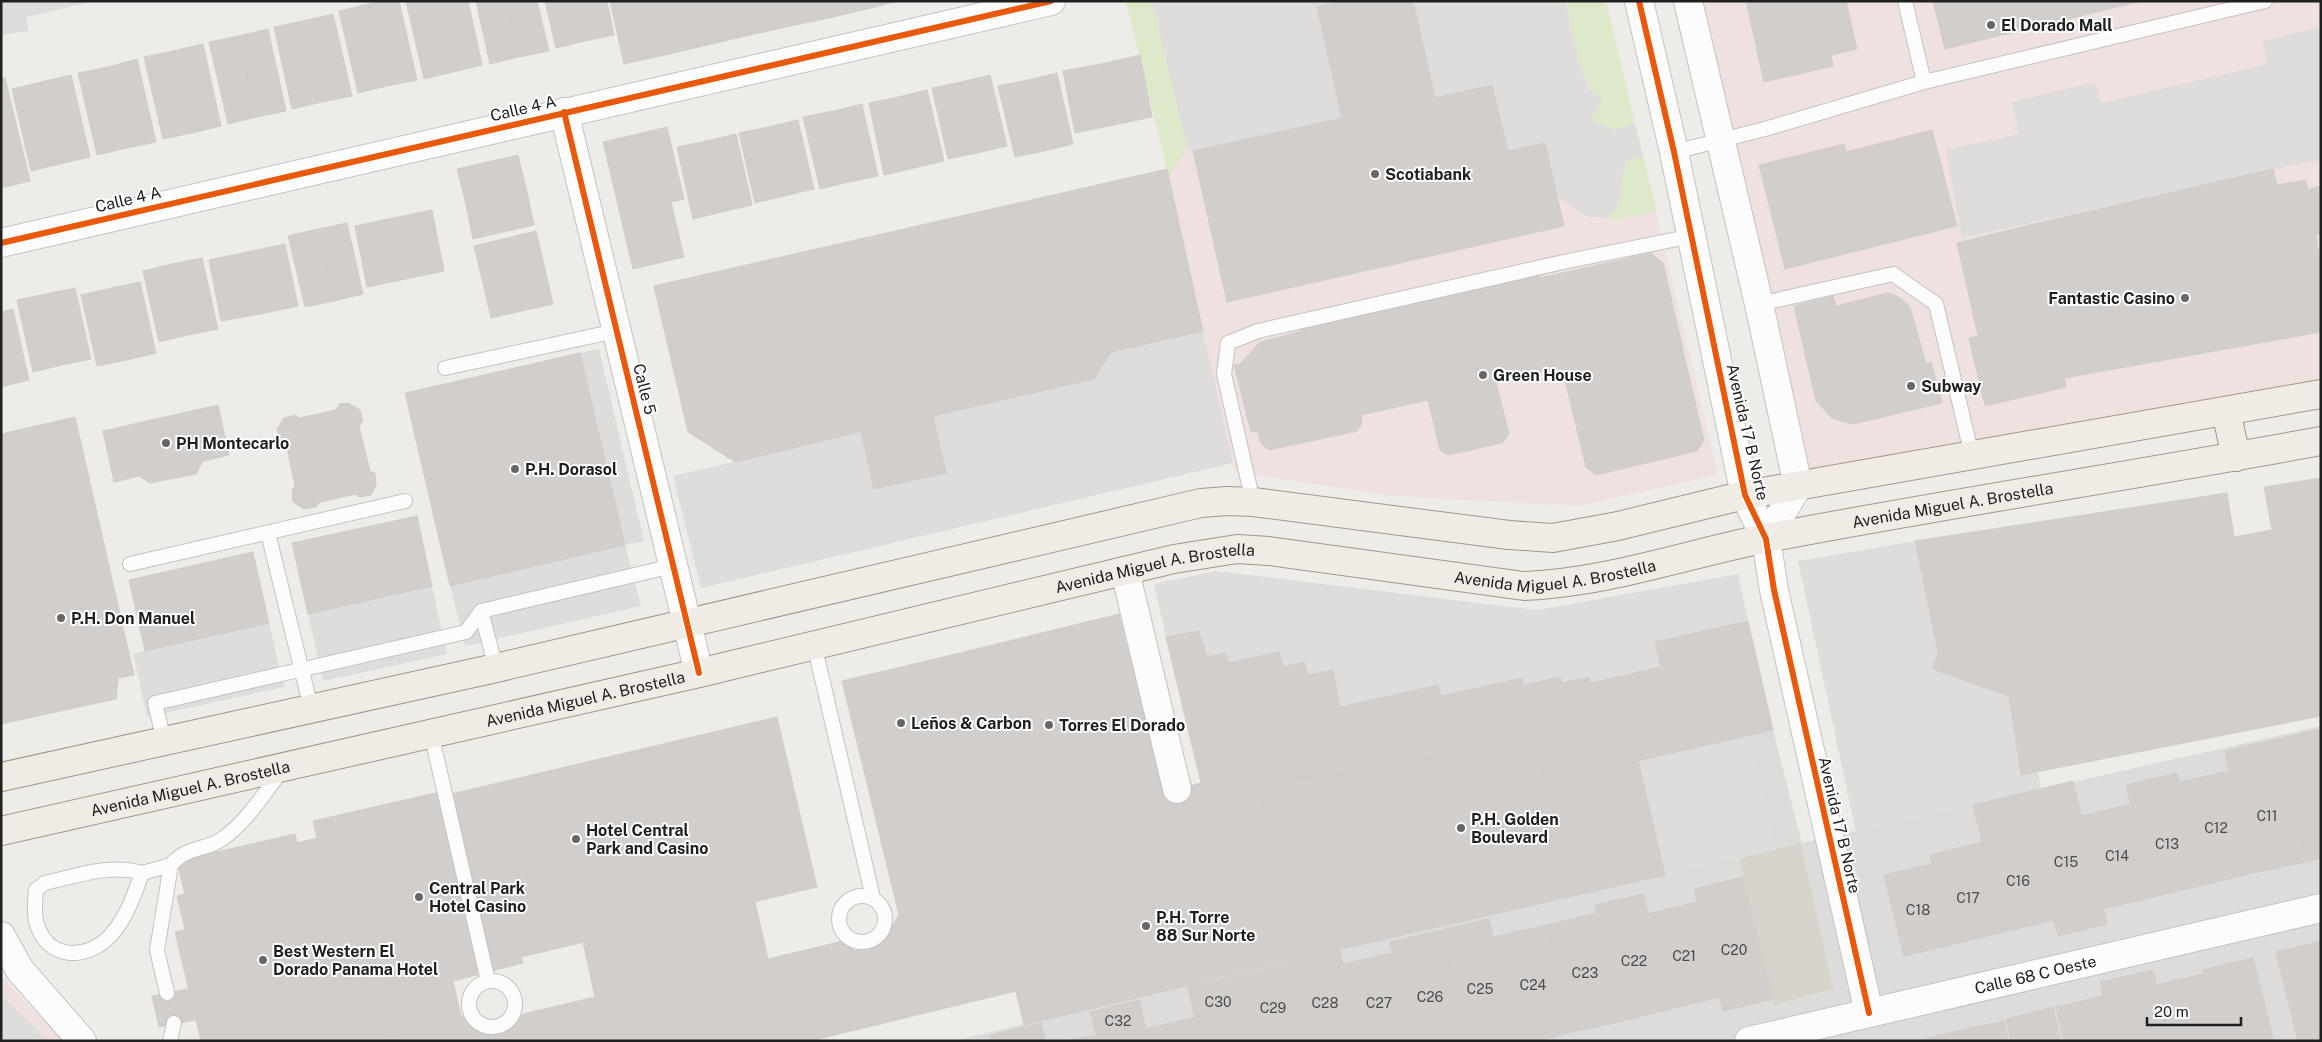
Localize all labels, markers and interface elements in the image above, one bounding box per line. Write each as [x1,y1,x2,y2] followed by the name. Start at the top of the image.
[2001,16,2113,35] place label: El Dorado Mall
[1985,19,1997,31] marker: El Dorado Mall
[488,92,558,125] street label: Calle 4 A
[1385,165,1471,184] place label: Scotiabank
[1369,168,1381,180] marker: Scotiabank
[93,183,163,216] street label: Calle 4 A
[2048,289,2175,308] place label: Fantastic Casino
[2179,292,2191,304] marker: Fantastic Casino
[629,362,660,417] street label: Calle 5
[1723,362,1772,502] street label: Avenida 17 B Norte
[1493,366,1592,385] place label: Green House
[1477,369,1489,381] marker: Green House
[1921,377,1981,396] place label: Subway
[1905,380,1917,392] marker: Subway
[176,434,289,453] place label: PH Montecarlo
[160,437,172,449] marker: PH Montecarlo
[525,460,617,479] place label: P.H. Dorasol
[509,463,521,475] marker: P.H. Dorasol
[1851,479,2055,532] street label: Avenida Miguel A. Brostella
[1053,540,1256,597] street label: Avenida Miguel A. Brostella
[1453,556,1658,597] street label: Avenida Miguel A. Brostella
[71,609,195,628] place label: P.H. Don Manuel
[55,612,67,624] marker: P.H. Don Manuel
[484,667,687,731] street label: Avenida Miguel A. Brostella
[911,714,1031,733] place label: Leños & Carbon
[1059,716,1185,735] place label: Torres El Dorado
[895,717,907,729] marker: Leños & Carbon
[1043,719,1055,731] marker: Torres El Dorado
[1815,755,1864,895] street label: Avenida 17 B Norte
[89,757,292,820] street label: Avenida Miguel A. Brostella
[2256,808,2278,824] house number: C11
[1471,810,1559,847] place label: P.H. Golden Boulevard
[2204,820,2228,836] house number: C12
[586,821,708,858] place label: Hotel Central Park and Casino
[1455,822,1467,834] marker: P.H. Golden Boulevard
[570,833,582,845] marker: Hotel Central Park and Casino
[2155,836,2179,852] house number: C13
[2105,848,2129,864] house number: C14
[2054,854,2078,870] house number: C15
[2006,873,2030,889] house number: C16
[429,879,526,916] place label: Central Park Hotel Casino
[1956,890,1980,906] house number: C17
[413,891,425,903] marker: Central Park Hotel Casino
[1906,902,1930,918] house number: C18
[1156,908,1256,945] place label: P.H. Torre 88 Sur Norte
[1140,920,1152,932] marker: P.H. Torre 88 Sur Norte
[273,942,438,979] place label: Best Western El Dorado Panama Hotel
[1721,942,1747,958] house number: C20
[1672,948,1696,964] house number: C21
[1973,952,2098,998] street label: Calle 68 C Oeste
[1621,953,1647,969] house number: C22
[257,954,269,966] marker: Best Western El Dorado Panama Hotel
[1572,965,1599,981] house number: C23
[1520,977,1547,993] house number: C24
[1467,981,1494,997] house number: C25
[1417,989,1444,1005] house number: C26
[1205,994,1231,1010] house number: C30
[2147,994,2241,1026] scale bar
[1311,995,1339,1011] house number: C28
[1366,995,1392,1011] house number: C27
[1260,1000,1287,1016] house number: C29
[2154,1003,2189,1020] text: 20 m
[1105,1013,1131,1029] house number: C32

